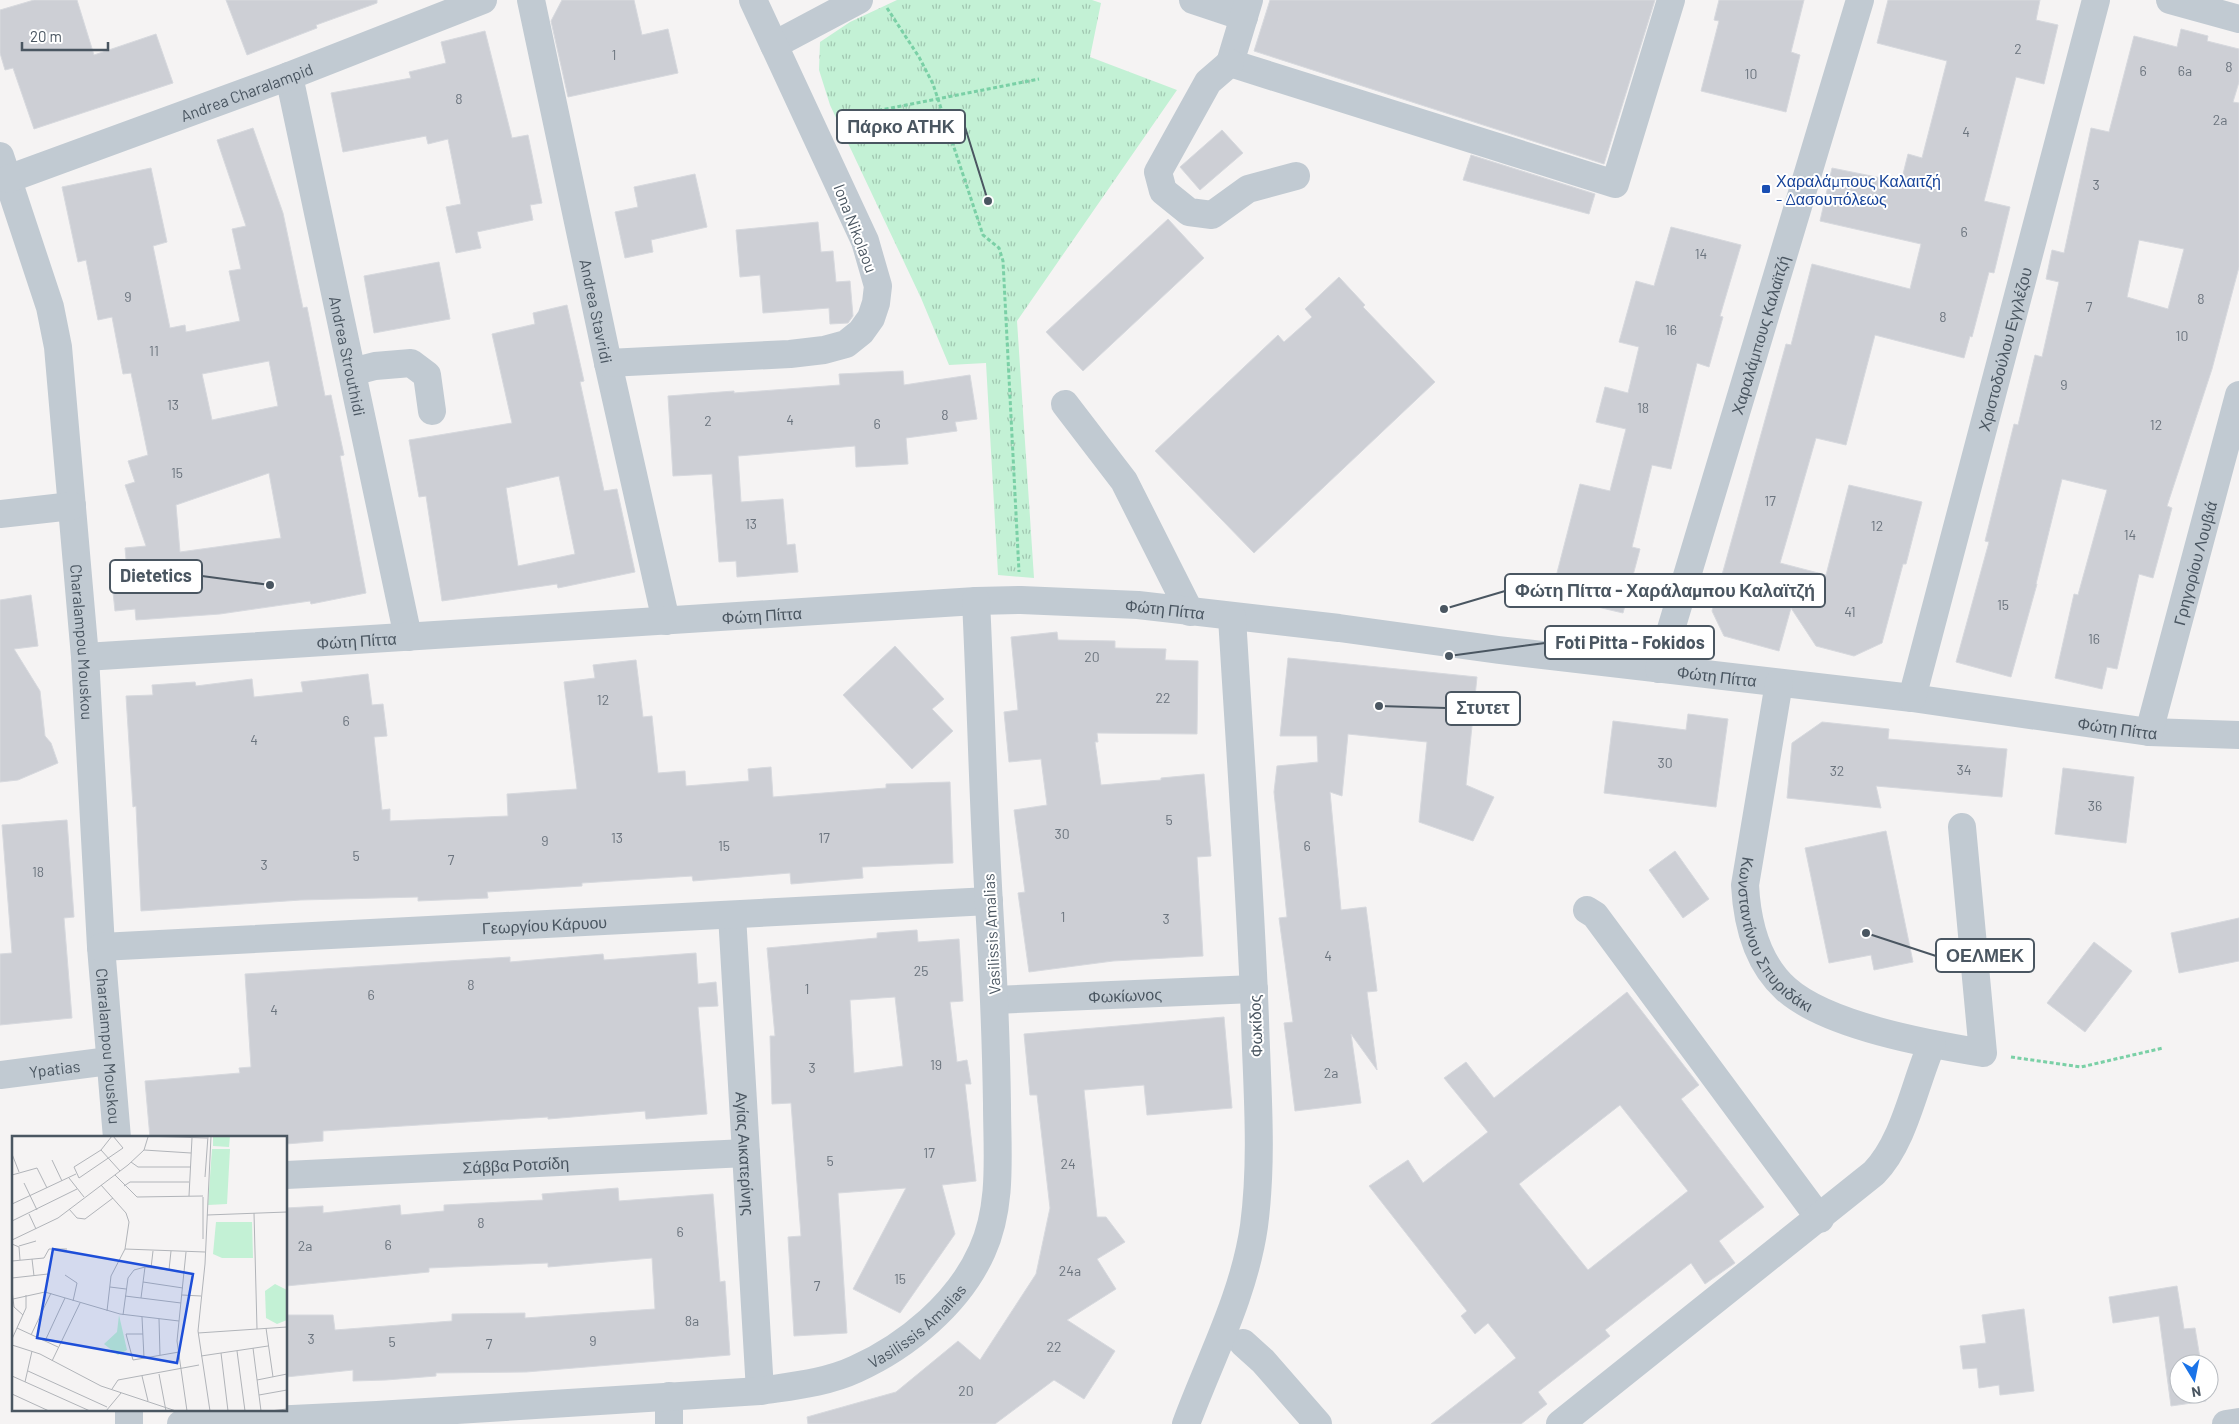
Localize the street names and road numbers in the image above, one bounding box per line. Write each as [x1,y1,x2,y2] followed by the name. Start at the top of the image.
[178,58,315,125] street label: Andrea Charalampid
[830,181,882,275] street label: Iona Nikolaou
[1727,253,1792,417] street label: Χαραλάμπους Καλαϊτζή
[577,257,617,365] street label: Andrea Stavridi
[1973,265,2035,433] street label: Χριστοδούλου Εγγλέζου
[326,294,370,418] street label: Andrea Strouthidi
[2169,499,2220,627] street label: Γρηγορίου Λουβιά
[67,563,98,721] street label: Charalampou Mouskou
[1125,595,1206,622] street label: Φώτη Πίττα
[721,602,802,626] street label: Φώτη Πίττα
[316,628,397,652] street label: Φώτη Πίττα
[1676,661,1758,689] street label: Φώτη Πίττα
[2076,712,2158,742] street label: Φώτη Πίττα
[1735,856,1817,1015] street label: Κωνσταντίνου Σπυριδάκι
[978,873,1004,995] street label: Vasilissis Amalias
[481,911,607,937] street label: Γεωργίου Κάρυου
[93,967,125,1125] street label: Charalampou Mouskou
[1088,983,1163,1006] street label: Φωκίωνος
[1244,994,1266,1057] street label: Φωκίδος
[28,1055,81,1081] street label: Ypatias
[733,1091,759,1216] street label: Αγίας Αικατερίνης
[462,1152,569,1176] street label: Σάββα Ροτσίδη
[865,1280,969,1371] street label: Vasilissis Amalias

